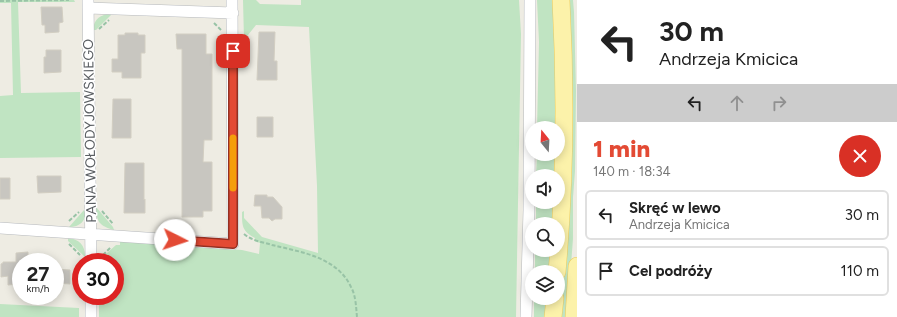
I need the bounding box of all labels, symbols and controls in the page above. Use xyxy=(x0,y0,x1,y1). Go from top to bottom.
text: 30 m xyxy=(659,14,724,48)
icon: left xyxy=(593,16,645,68)
pin xyxy=(216,34,250,68)
street label: PANA WOŁODYJOWSKIEGO xyxy=(80,39,100,223)
icon: arrive xyxy=(222,40,244,62)
text: Andrzeja Kmicica xyxy=(659,48,798,70)
icon: left xyxy=(684,92,706,114)
icon: ahead xyxy=(726,92,748,114)
icon: right xyxy=(768,92,790,114)
north arrow xyxy=(525,121,565,161)
map controls xyxy=(525,121,565,305)
text: 1 min xyxy=(593,134,650,163)
button: close xyxy=(839,135,881,177)
text: 140 m · 18:34 xyxy=(593,164,671,179)
button: sound xyxy=(525,169,565,209)
text: Skręć w lewo xyxy=(629,199,721,217)
icon: left xyxy=(595,204,617,226)
text: 30 m xyxy=(845,206,879,224)
button: search xyxy=(525,217,565,257)
text: Andrzeja Kmicica xyxy=(629,217,730,232)
position arrow xyxy=(154,219,196,261)
speed limit sign: 30 xyxy=(72,253,124,305)
icon: arrive xyxy=(595,260,617,282)
text: 27 xyxy=(27,262,49,286)
text: Cel podróży xyxy=(629,262,712,280)
text: 110 m xyxy=(841,262,879,280)
button: layers xyxy=(525,265,565,305)
text: km/h xyxy=(27,282,49,295)

